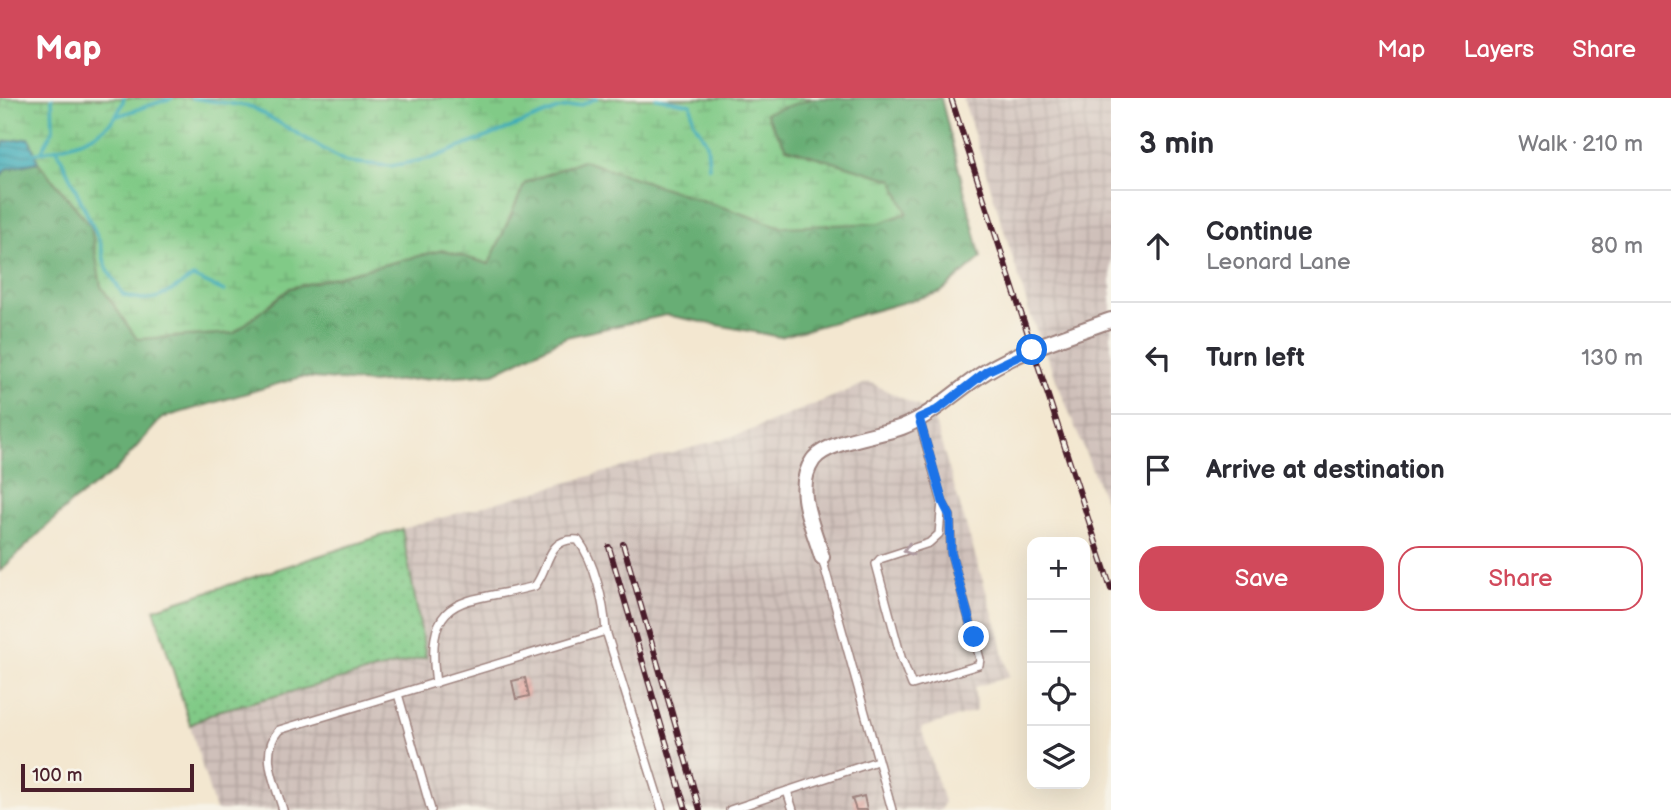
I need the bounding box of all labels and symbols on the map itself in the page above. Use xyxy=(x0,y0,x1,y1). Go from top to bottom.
route start xyxy=(1016,334,1047,365)
one-way arrow xyxy=(903,541,915,556)
route end xyxy=(958,621,989,652)
scale bar xyxy=(21,761,194,793)

